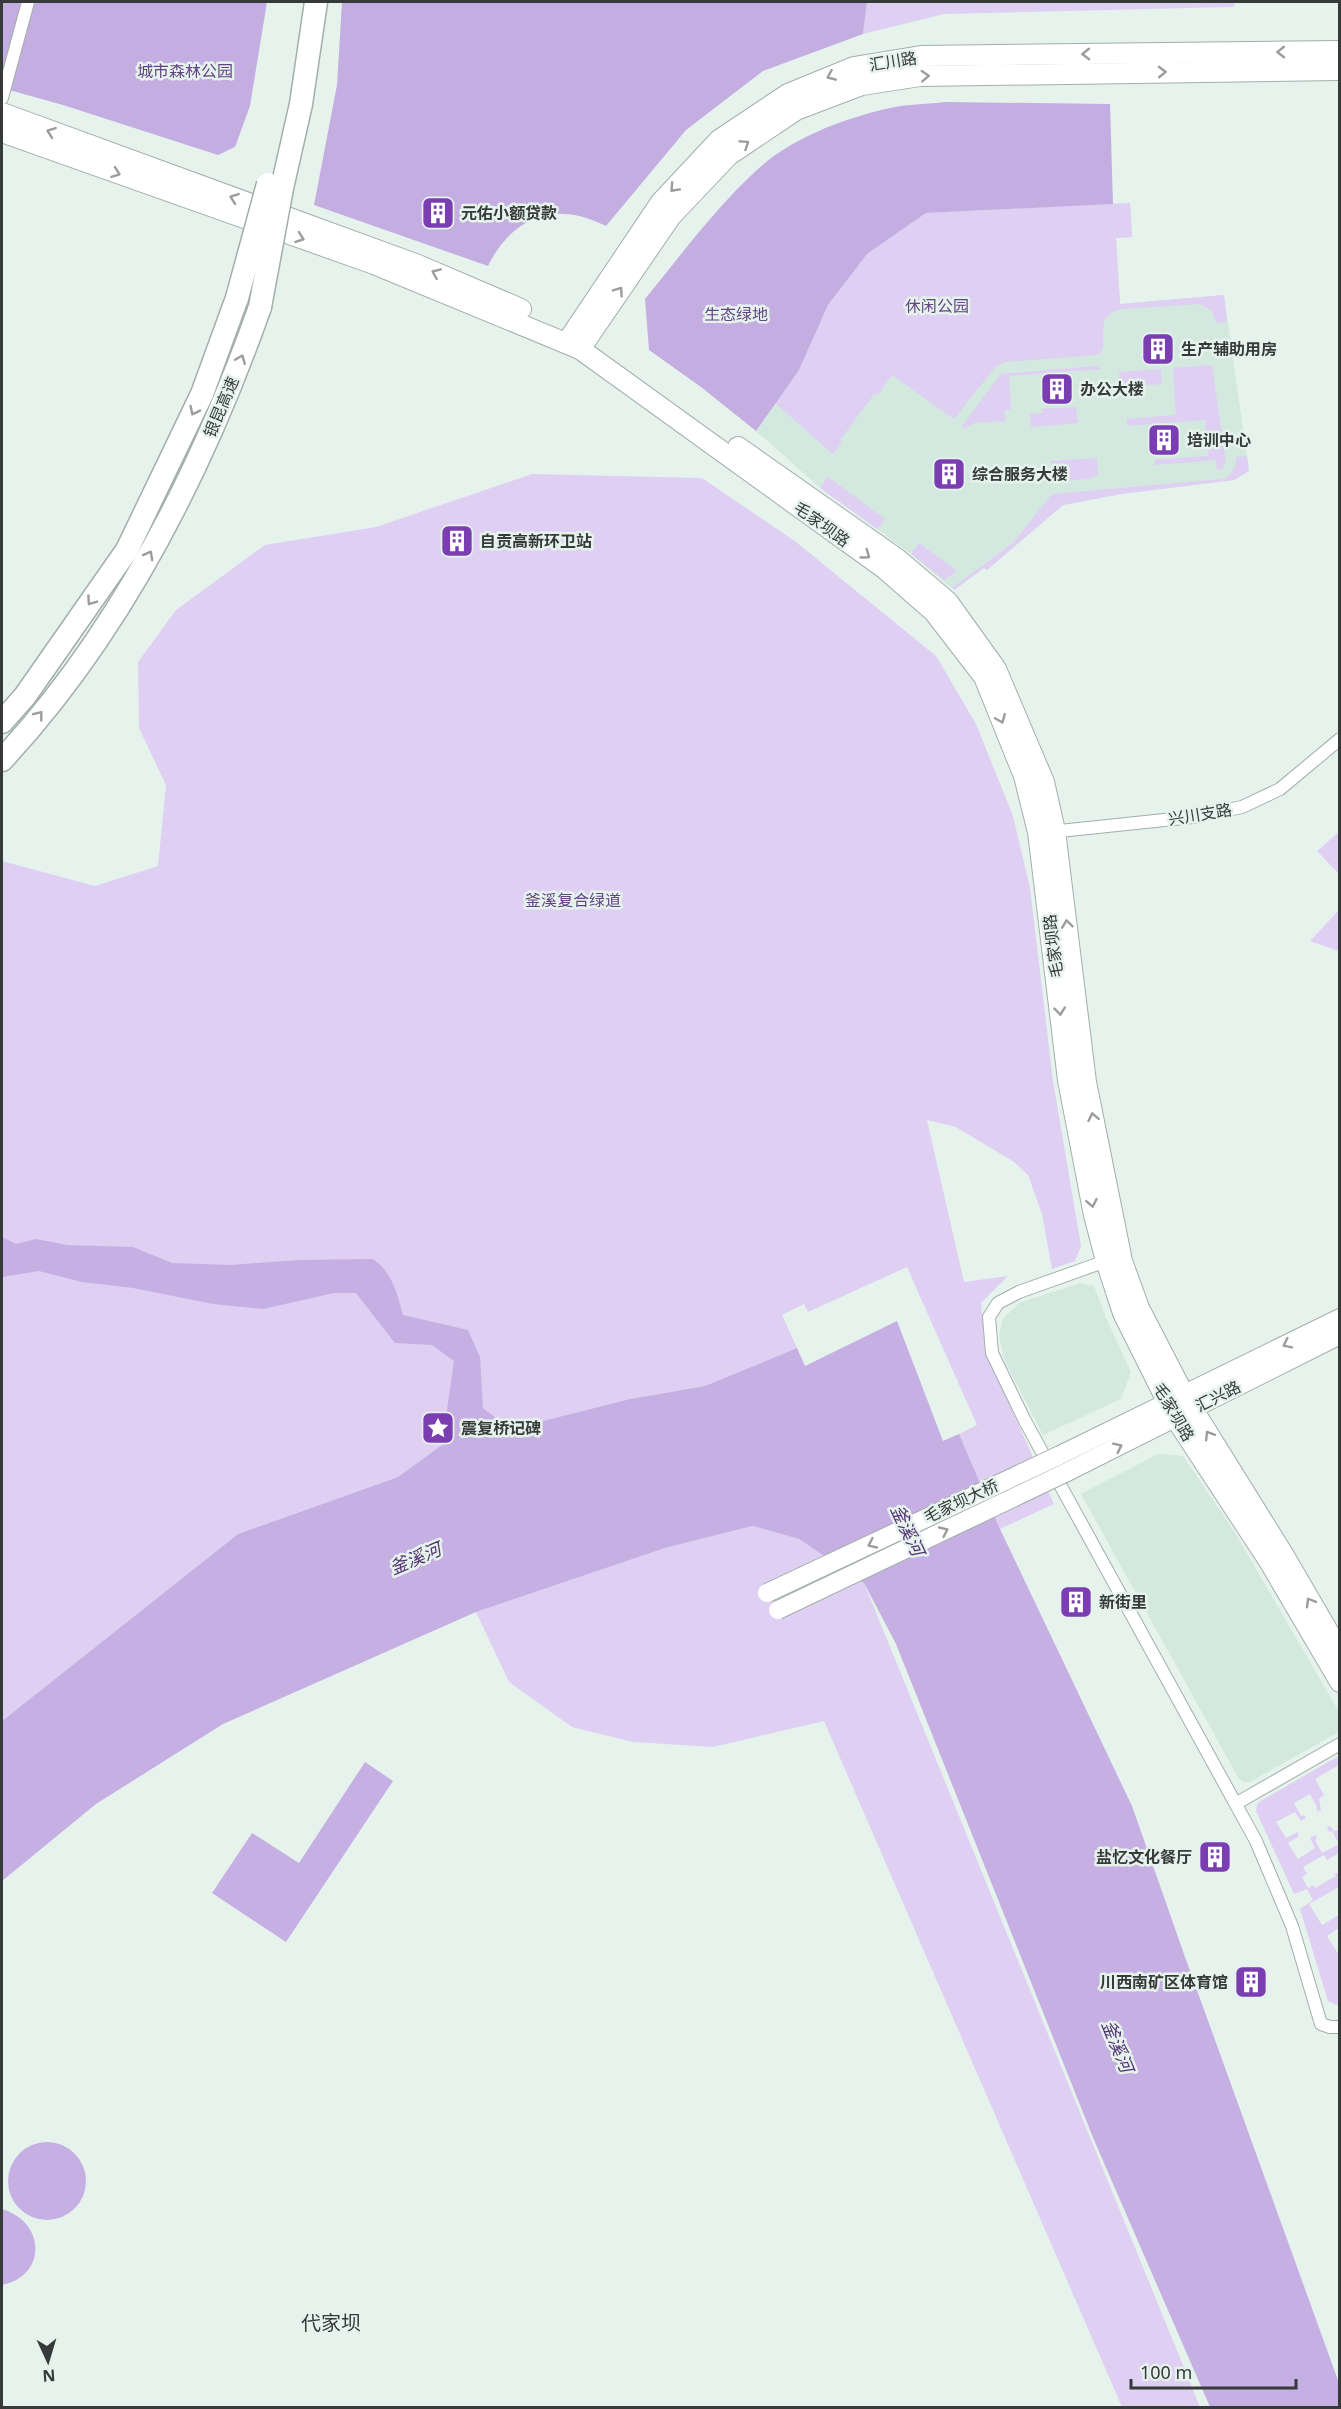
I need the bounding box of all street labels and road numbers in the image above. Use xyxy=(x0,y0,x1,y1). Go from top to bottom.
street label: 汇川路 xyxy=(868,46,918,76)
street label: 银昆高速 xyxy=(198,373,244,441)
street label: 毛家坝路 xyxy=(790,496,854,552)
street label: 兴川支路 xyxy=(1167,798,1233,830)
street label: 毛家坝路 xyxy=(1038,913,1068,979)
street label: 汇兴路 xyxy=(1192,1375,1244,1417)
street label: 毛家坝路 xyxy=(1148,1379,1200,1445)
street label: 毛家坝大桥 xyxy=(920,1474,1002,1528)

